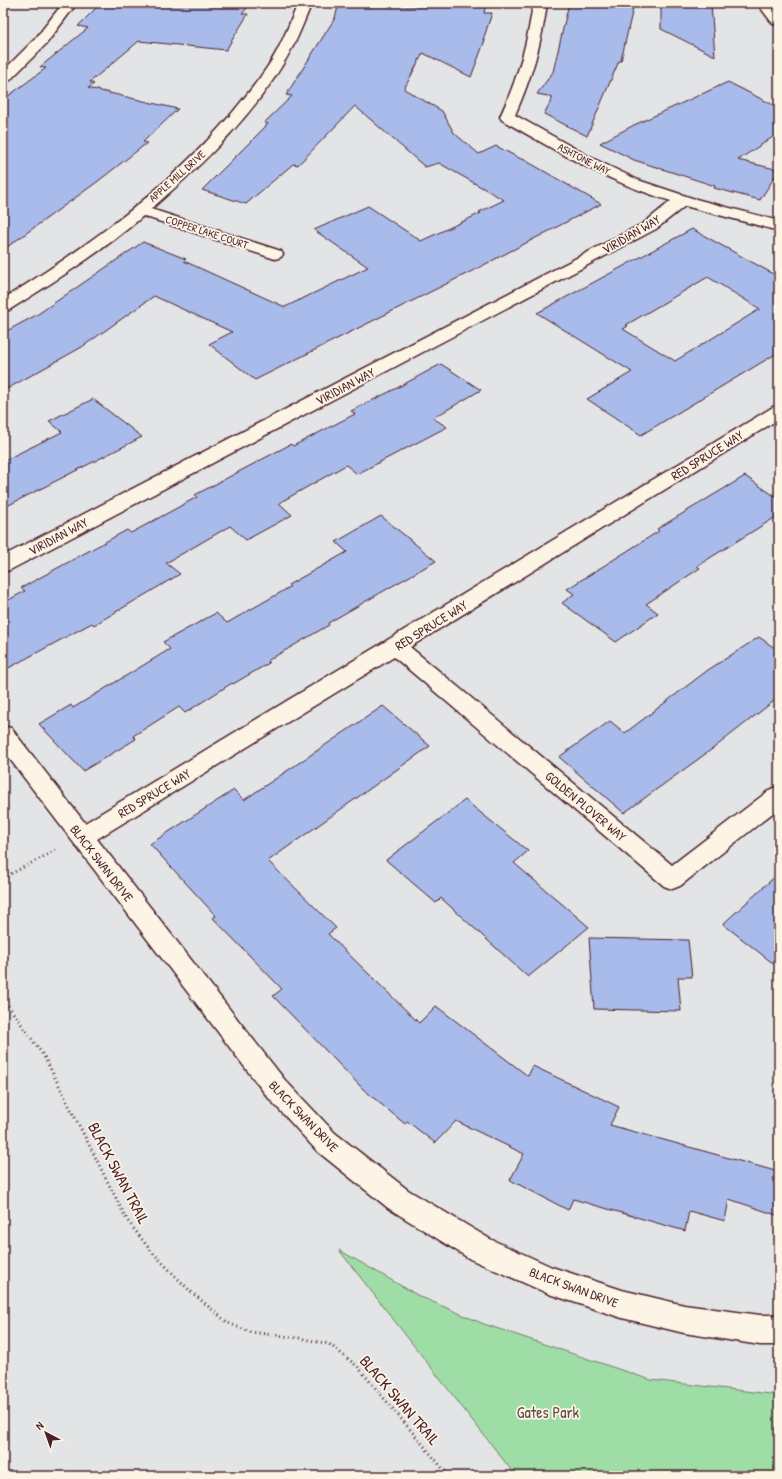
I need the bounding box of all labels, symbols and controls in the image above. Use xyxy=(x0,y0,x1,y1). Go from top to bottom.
street label: ASHTONE WAY xyxy=(555,140,613,178)
street label: APPLE MILL DRIVE xyxy=(146,147,208,205)
street label: VIRIDIAN WAY xyxy=(598,210,664,258)
street label: COPPER LAKE COURT xyxy=(164,212,251,252)
street label: VIRIDIAN WAY xyxy=(312,363,378,409)
street label: RED SPRUCE WAY xyxy=(667,425,747,484)
street label: VIRIDIAN WAY xyxy=(25,513,91,559)
street label: RED SPRUCE WAY xyxy=(391,595,471,654)
street label: RED SPRUCE WAY xyxy=(114,764,194,822)
street label: GOLDEN PLOVER WAY xyxy=(542,767,630,845)
street label: BLACK SWAN DRIVE xyxy=(66,821,138,905)
street label: BLACK SWAN DRIVE xyxy=(265,1076,343,1156)
street label: BLACK SWAN TRAIL xyxy=(83,1118,155,1228)
street label: BLACK SWAN DRIVE xyxy=(527,1263,621,1311)
street label: BLACK SWAN TRAIL xyxy=(355,1350,445,1450)
park label: Gates Park xyxy=(517,1401,580,1423)
north arrow xyxy=(26,1413,66,1453)
text: N xyxy=(33,1418,46,1433)

